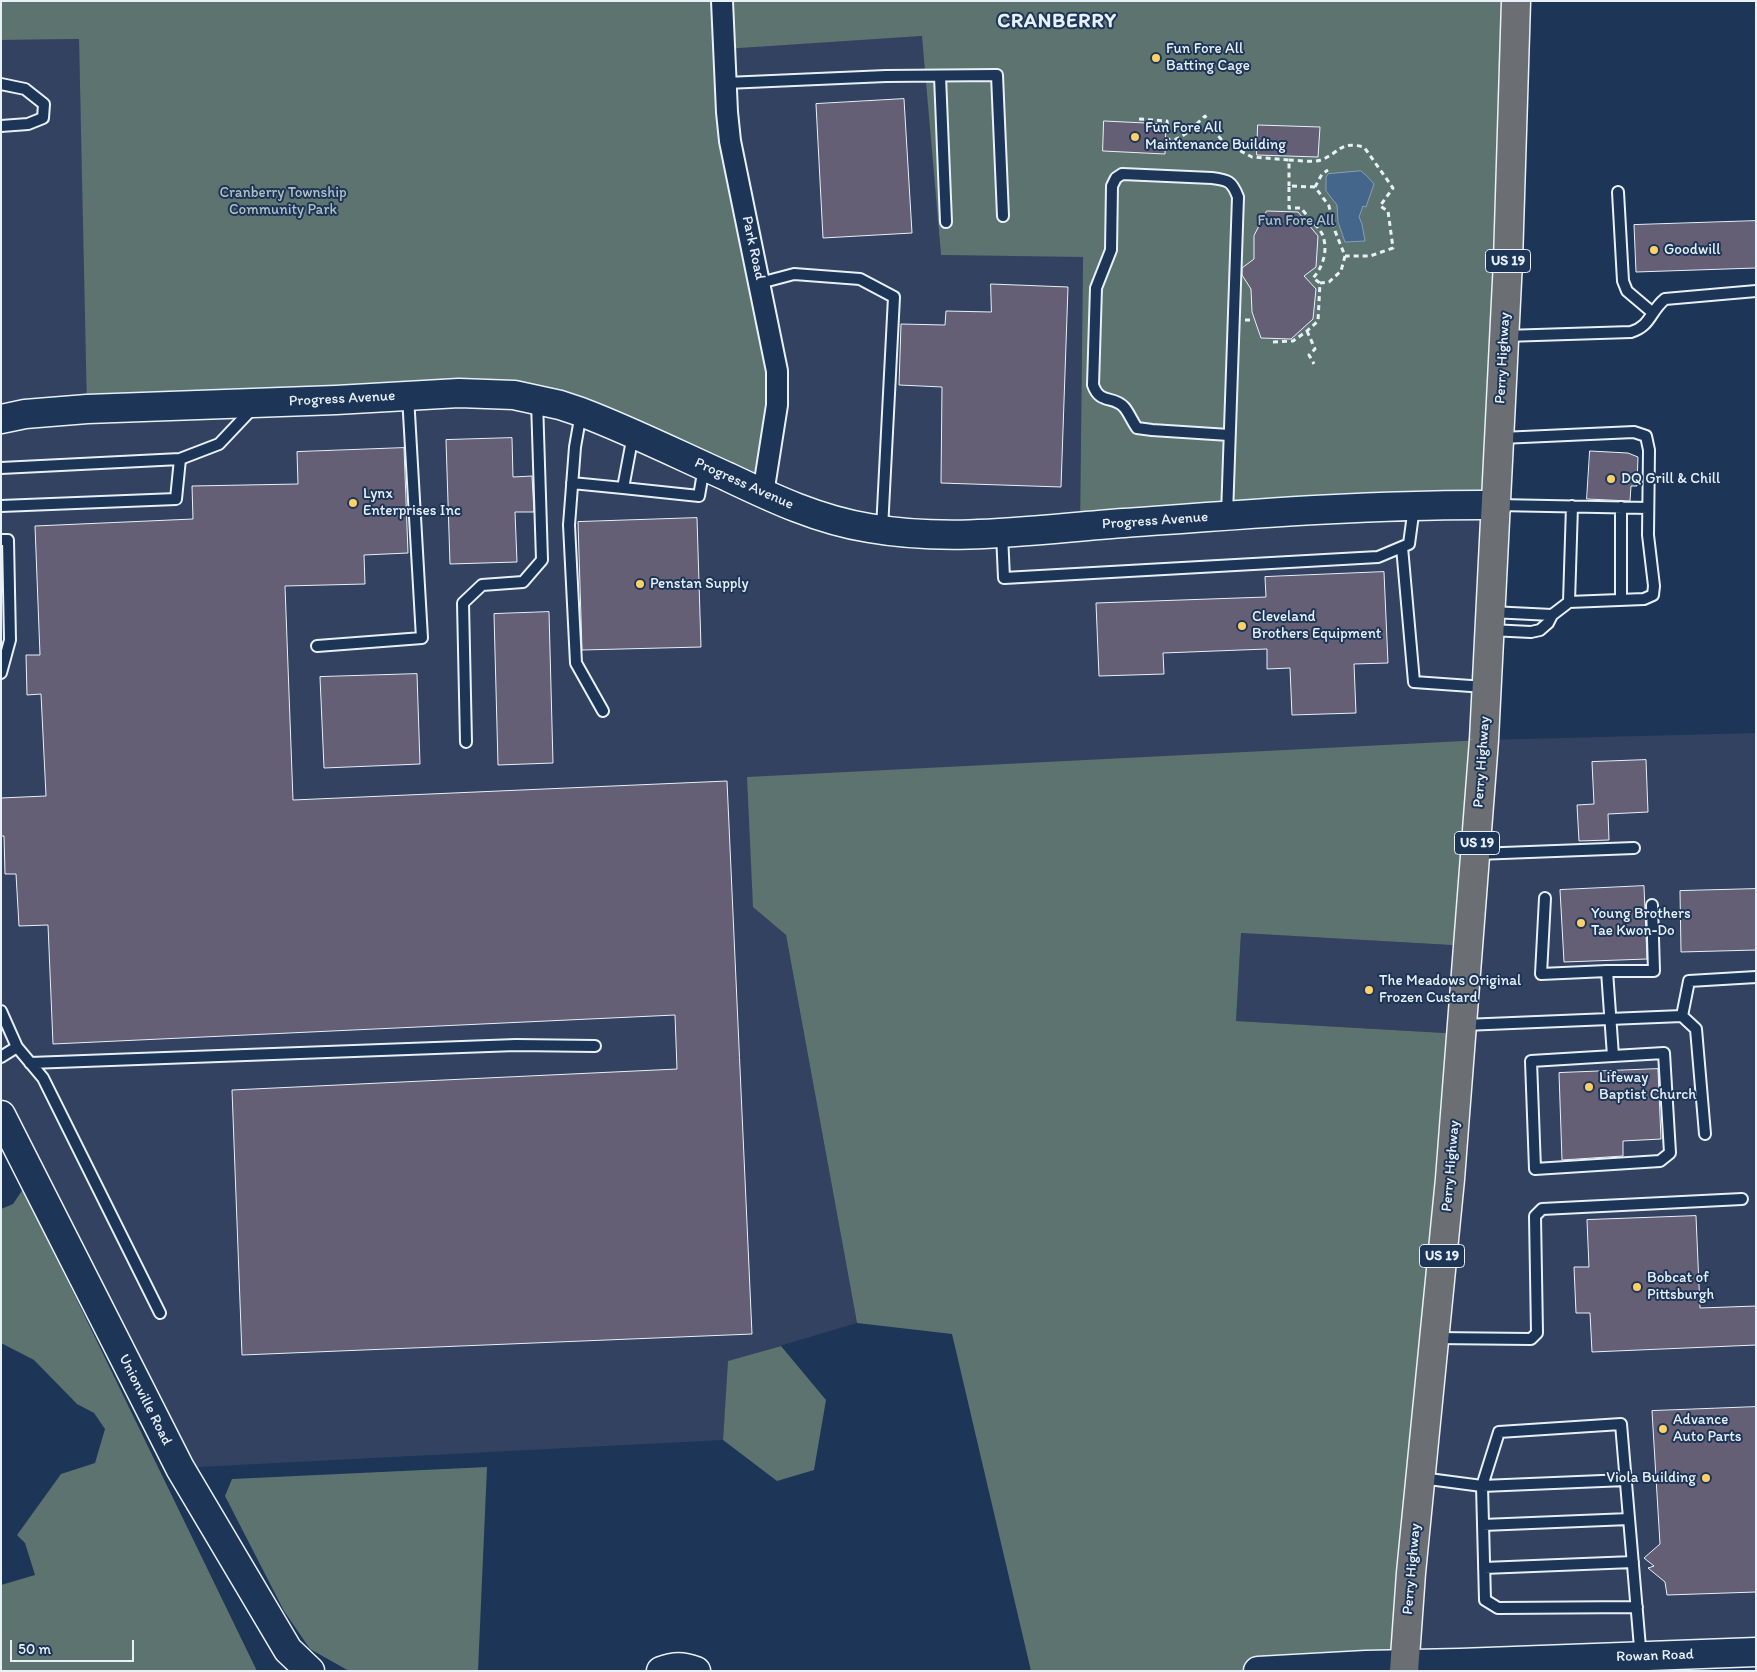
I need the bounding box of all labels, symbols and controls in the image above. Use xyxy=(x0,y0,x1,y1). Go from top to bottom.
district label: CRANBERRY xyxy=(995,10,1119,34)
place label: Fun Fore All Batting Cage xyxy=(1166,40,1250,75)
marker: Fun Fore All Batting Cage xyxy=(1150,52,1162,64)
place label: Fun Fore All Maintenance Building xyxy=(1145,119,1286,154)
marker: Fun Fore All Maintenance Building xyxy=(1129,131,1141,143)
park label: Cranberry Township Community Park xyxy=(219,184,347,219)
park label: Fun Fore All xyxy=(1257,212,1335,230)
street label: Park Road xyxy=(737,214,769,282)
place label: Goodwill xyxy=(1664,241,1720,259)
marker: Goodwill xyxy=(1648,244,1660,256)
road number: US 19 xyxy=(1486,250,1530,272)
street label: Perry Highway xyxy=(1492,312,1514,404)
street label: Progress Avenue xyxy=(288,387,396,411)
street label: Progress Avenue xyxy=(692,454,796,514)
place label: DQ Grill & Chill xyxy=(1621,470,1720,488)
marker: DQ Grill & Chill xyxy=(1605,473,1617,485)
place label: Lynx Enterprises Inc xyxy=(363,485,461,520)
marker: Lynx Enterprises Inc xyxy=(347,497,359,509)
street label: Progress Avenue xyxy=(1101,508,1209,534)
place label: Penstan Supply xyxy=(650,575,749,593)
marker: Penstan Supply xyxy=(634,578,646,590)
place label: Cleveland Brothers Equipment xyxy=(1252,608,1381,643)
marker: Cleveland Brothers Equipment xyxy=(1236,620,1248,632)
street label: Perry Highway xyxy=(1470,716,1494,808)
road number: US 19 xyxy=(1454,831,1500,854)
place label: Young Brothers Tae Kwon-Do xyxy=(1591,905,1691,940)
marker: Young Brothers Tae Kwon-Do xyxy=(1575,917,1587,929)
place label: The Meadows Original Frozen Custard xyxy=(1379,972,1521,1007)
marker: The Meadows Original Frozen Custard xyxy=(1363,984,1375,996)
place label: Lifeway Baptist Church xyxy=(1599,1069,1696,1104)
marker: Lifeway Baptist Church xyxy=(1583,1081,1595,1093)
street label: Perry Highway xyxy=(1438,1120,1464,1212)
road number: US 19 xyxy=(1420,1244,1464,1268)
place label: Bobcat of Pittsburgh xyxy=(1647,1269,1714,1304)
marker: Bobcat of Pittsburgh xyxy=(1631,1281,1643,1293)
street label: Unionville Road xyxy=(114,1351,176,1449)
place label: Advance Auto Parts xyxy=(1673,1411,1742,1446)
marker: Advance Auto Parts xyxy=(1657,1423,1669,1435)
place label: Viola Building xyxy=(1606,1469,1696,1487)
marker: Viola Building xyxy=(1700,1472,1712,1484)
street label: Perry Highway xyxy=(1399,1523,1425,1615)
scale bar xyxy=(12,1630,136,1662)
text: 50 m xyxy=(18,1640,51,1658)
street label: Rowan Road xyxy=(1616,1646,1694,1666)

